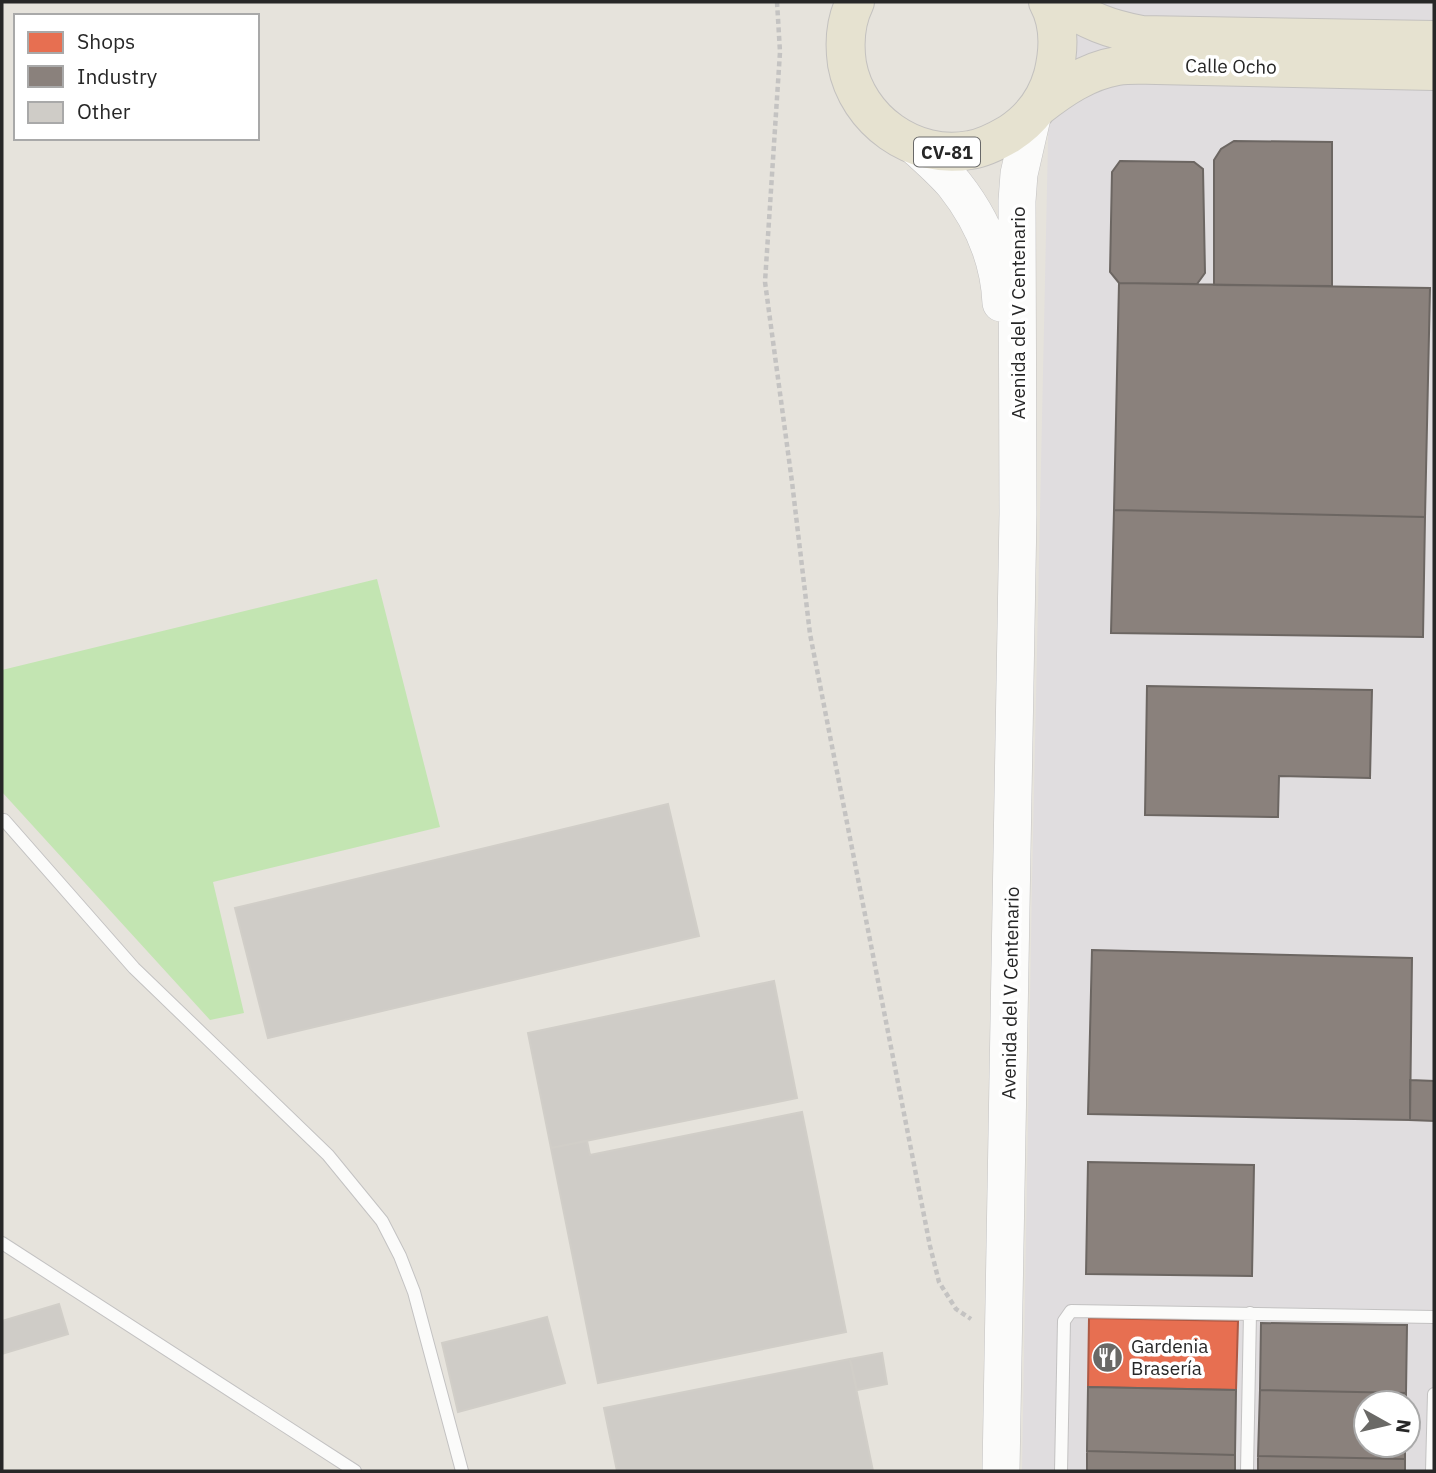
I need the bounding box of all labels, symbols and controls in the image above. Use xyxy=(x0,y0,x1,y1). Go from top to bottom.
legend xyxy=(14,14,259,140)
text: Shops xyxy=(77,27,135,55)
street label: Calle Ocho xyxy=(1185,53,1277,79)
text: Industry xyxy=(77,62,158,90)
text: Other xyxy=(77,97,131,125)
road number: CV-81 xyxy=(914,138,980,167)
street label: Avenida del V Centenario xyxy=(1006,206,1030,420)
street label: Avenida del V Centenario xyxy=(996,886,1024,1100)
place label: Gardenia Brasería xyxy=(1131,1334,1208,1380)
restaurant icon: Gardenia Brasería xyxy=(1091,1340,1125,1374)
north arrow xyxy=(1352,1389,1422,1459)
text: N xyxy=(1391,1418,1417,1435)

